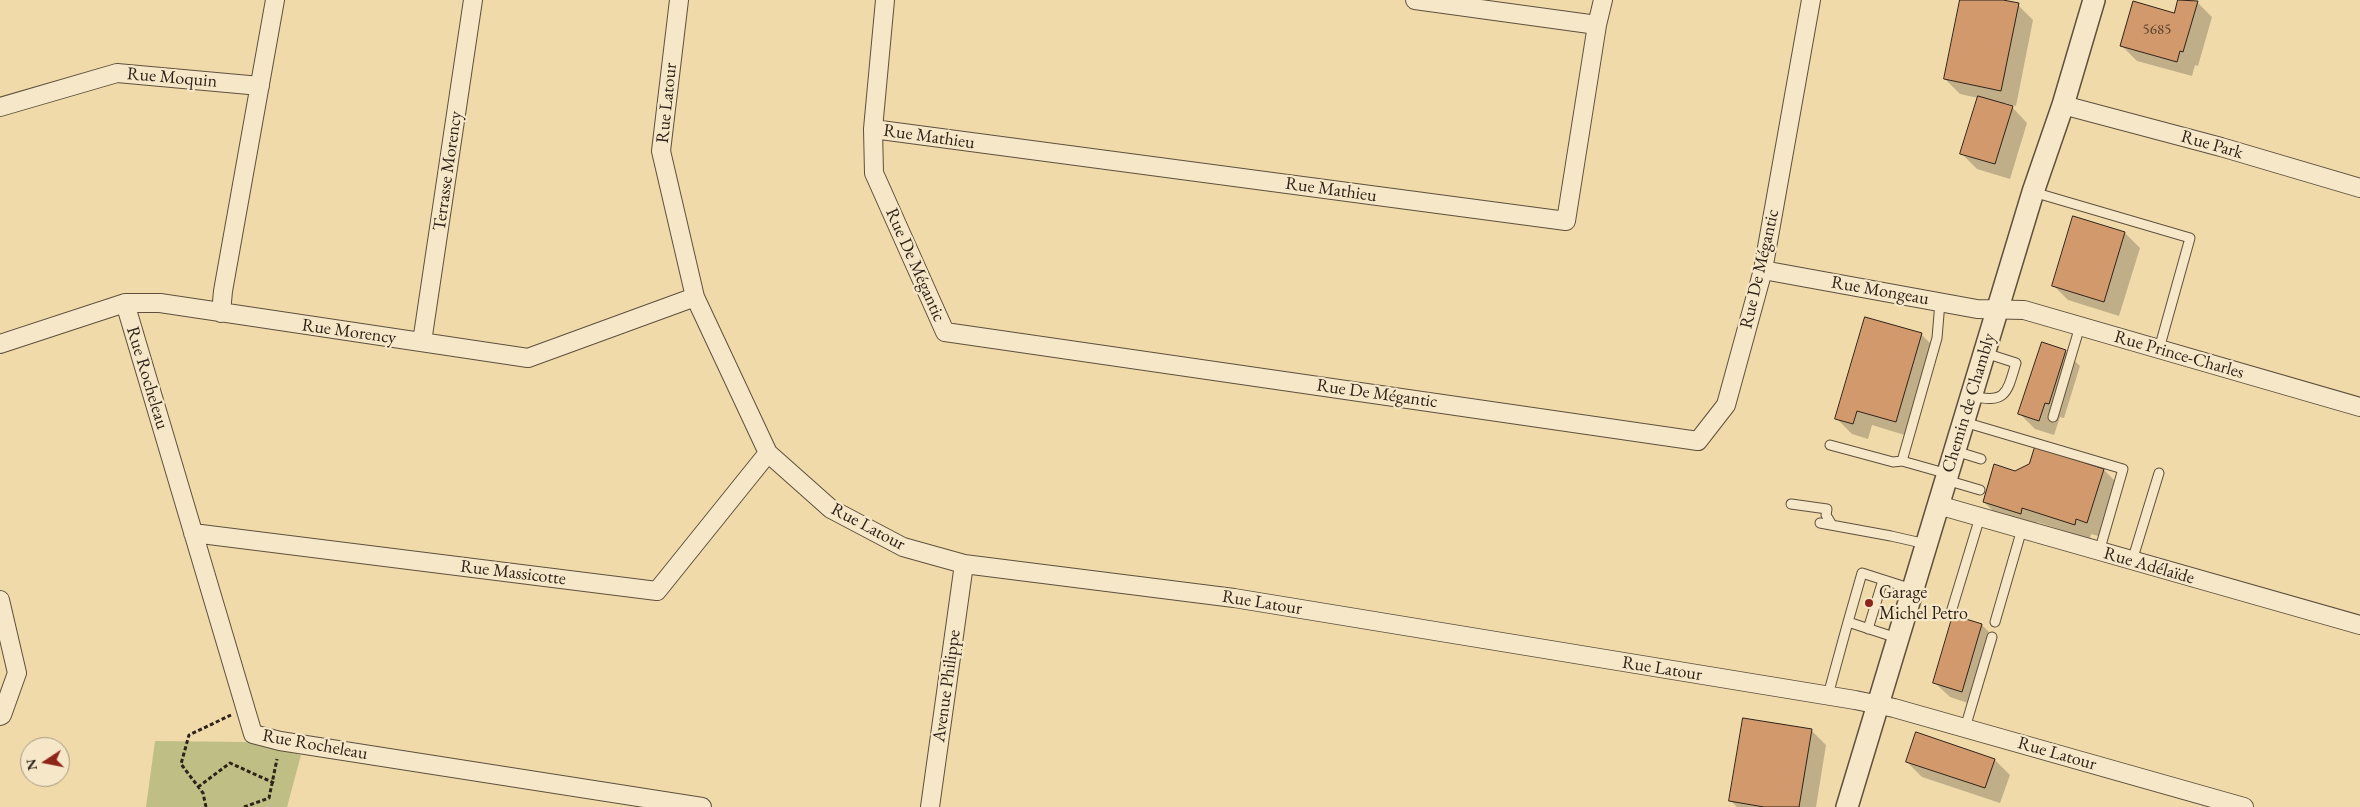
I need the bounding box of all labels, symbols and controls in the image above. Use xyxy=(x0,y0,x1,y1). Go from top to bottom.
house number: 5685 xyxy=(2143,21,2171,39)
street label: Rue Latour xyxy=(652,62,682,144)
street label: Rue Moquin xyxy=(126,63,218,93)
street label: Terrasse Morency xyxy=(429,110,467,232)
street label: Rue Mathieu xyxy=(882,120,976,154)
street label: Rue Park xyxy=(2178,126,2246,164)
street label: Rue Mathieu xyxy=(1284,173,1378,207)
street label: Rue De Mégantic xyxy=(880,205,950,325)
street label: Rue De Mégantic xyxy=(1736,207,1784,331)
street label: Rue Mongeau xyxy=(1830,272,1930,310)
street label: Rue Morency xyxy=(300,315,398,349)
street label: Rue Rocheleau xyxy=(121,324,173,432)
street label: Rue Prince-Charles xyxy=(2112,326,2246,384)
street label: Chemin de Chambly xyxy=(1938,331,2000,475)
street label: Rue De Mégantic xyxy=(1315,375,1439,413)
street label: Rue Latour xyxy=(827,499,909,555)
street label: Rue Adélaïde xyxy=(2101,543,2197,589)
street label: Rue Massicotte xyxy=(459,556,567,590)
place label: Garage Michel Petro xyxy=(1879,582,1968,624)
street label: Rue Latour xyxy=(1220,586,1304,620)
marker: Garage Michel Petro xyxy=(1863,597,1875,609)
street label: Avenue Philippe xyxy=(928,628,966,744)
street label: Rue Latour xyxy=(1620,652,1704,686)
street label: Rue Rocheleau xyxy=(261,725,369,765)
street label: Rue Latour xyxy=(2015,732,2099,776)
north arrow xyxy=(20,737,70,787)
text: N xyxy=(21,757,41,772)

